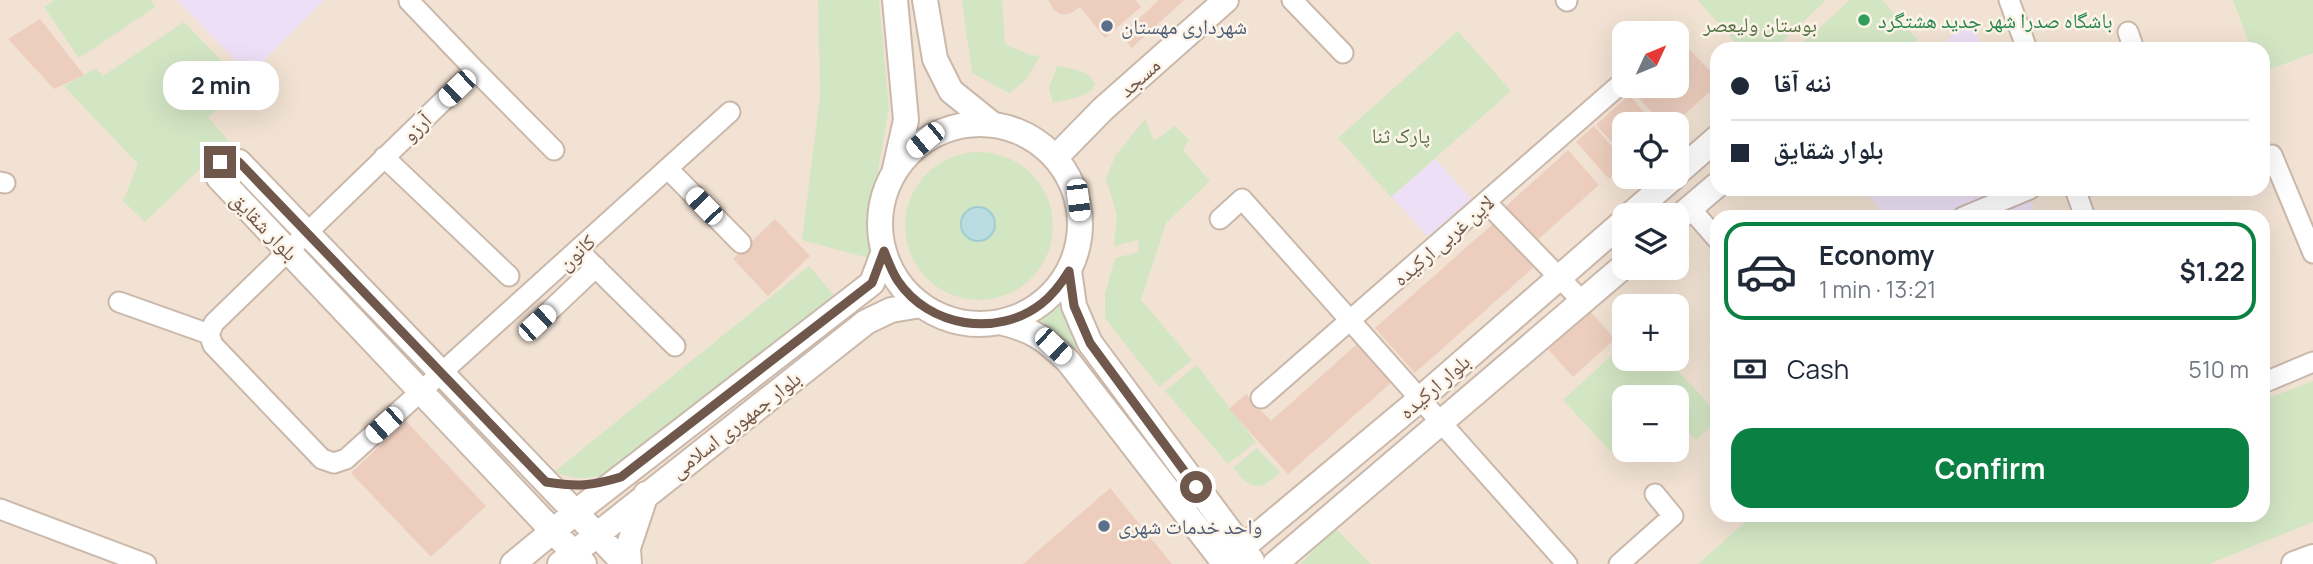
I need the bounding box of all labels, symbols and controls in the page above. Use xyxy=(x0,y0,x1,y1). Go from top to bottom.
place label: باشگاه صدرا شهر جدید هشتگرد xyxy=(1878,6,2113,34)
park label: بوستان ولیعصر xyxy=(1702,10,1817,38)
place label: شهرداری مهستان xyxy=(1121,12,1247,40)
marker: باشگاه صدرا شهر جدید هشتگرد xyxy=(1856,12,1872,28)
marker: شهرداری مهستان xyxy=(1099,18,1115,34)
north arrow xyxy=(1612,21,1689,98)
map controls xyxy=(1612,21,1689,462)
street label: مسجد xyxy=(1112,51,1166,103)
callout: 2 min xyxy=(162,60,278,110)
text: ننه آقا xyxy=(1773,64,1831,100)
car xyxy=(435,66,480,110)
text: 2 min xyxy=(191,69,251,101)
street label: آرزو xyxy=(395,106,437,148)
button: locate xyxy=(1612,112,1689,189)
car xyxy=(903,118,948,162)
park label: پارک ثنا xyxy=(1372,121,1430,149)
text: بلوار شقایق xyxy=(1773,131,1883,167)
route end xyxy=(204,146,236,178)
car xyxy=(1066,178,1091,222)
car xyxy=(682,184,727,228)
street label: بلوار شقایق xyxy=(225,185,305,267)
street label: لاین غربی ارکیده xyxy=(1386,188,1500,292)
button: layers xyxy=(1612,203,1689,280)
street label: کانون xyxy=(551,227,601,276)
text: Economy xyxy=(1819,237,1934,273)
icon: car xyxy=(1735,240,1798,303)
text: $1.22 xyxy=(2179,253,2245,289)
text: 1 min · 13:21 xyxy=(1819,273,1936,305)
button: + xyxy=(1612,294,1689,371)
car xyxy=(515,301,560,345)
car xyxy=(1031,324,1076,368)
street label: بلوار ارکیده xyxy=(1392,347,1476,425)
icon: cash xyxy=(1731,350,1769,388)
text: Cash xyxy=(1787,351,1849,387)
text: 510 m xyxy=(2189,353,2249,385)
street label: بلوار جمهوری اسلامی xyxy=(664,364,806,484)
button: − xyxy=(1612,385,1689,462)
car xyxy=(362,403,407,447)
button: Confirm xyxy=(1731,428,2249,508)
route start xyxy=(1180,471,1212,503)
place label: واحد خدمات شهری xyxy=(1118,512,1262,540)
marker: واحد خدمات شهری xyxy=(1096,518,1112,534)

